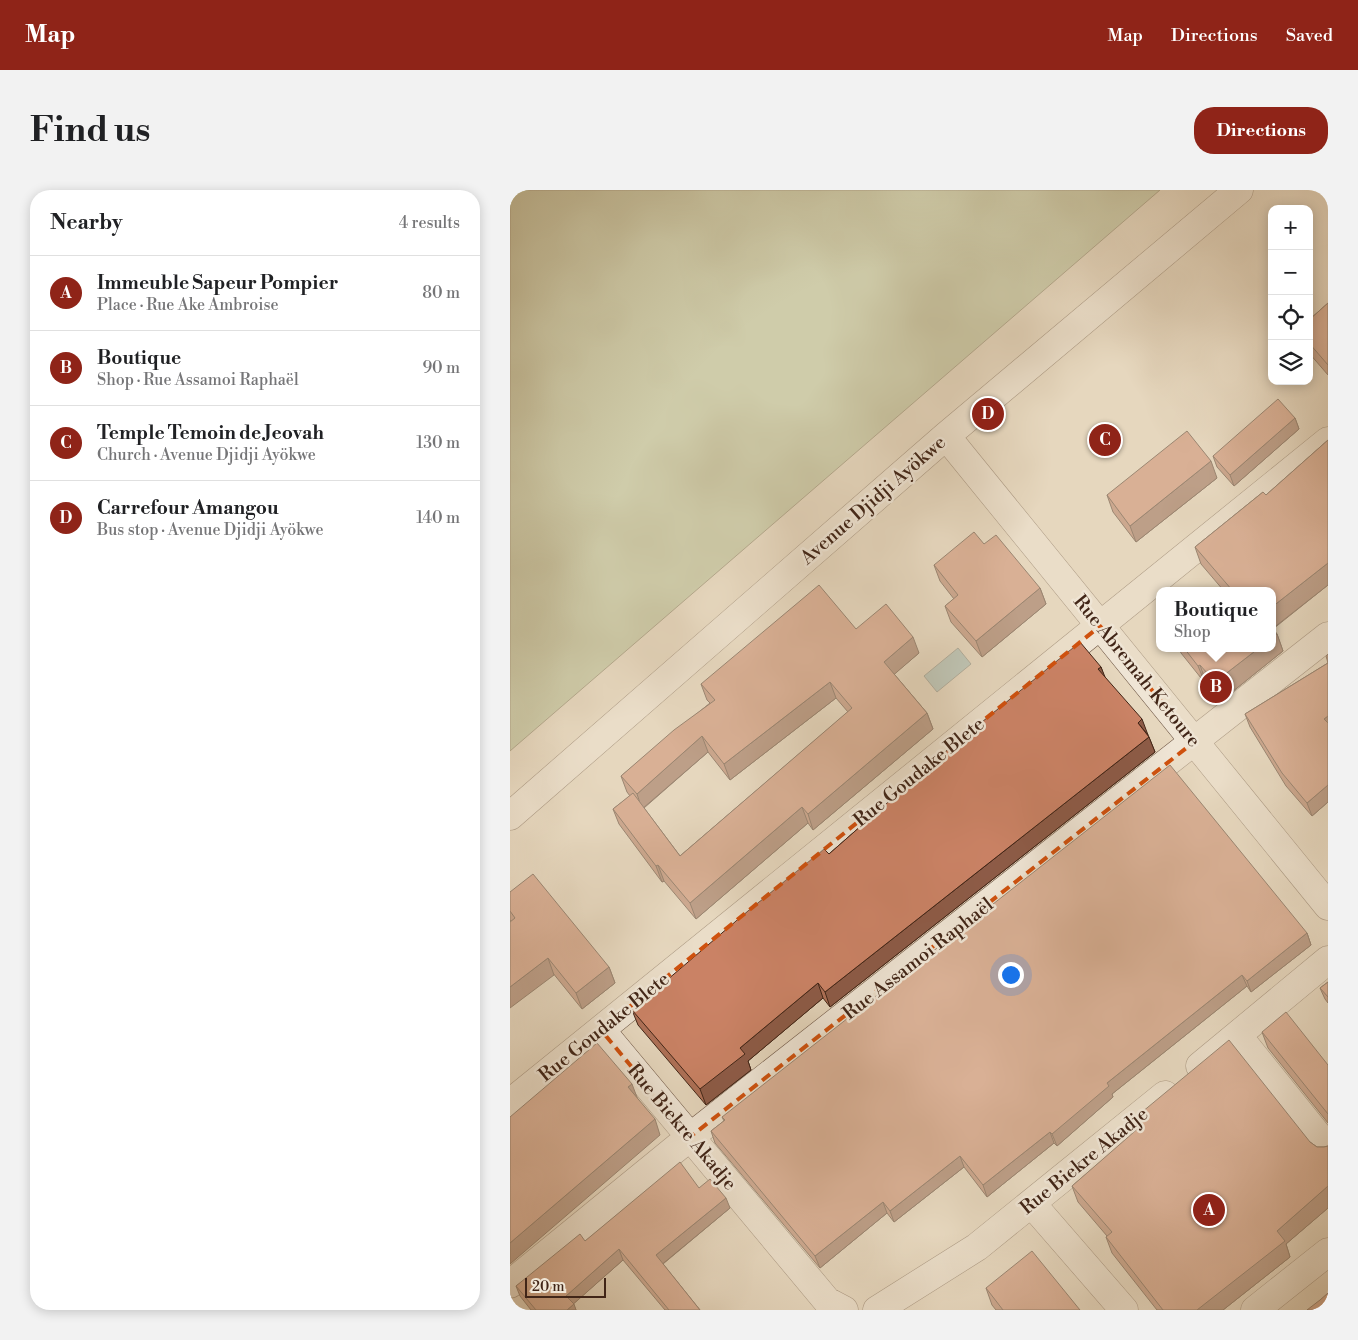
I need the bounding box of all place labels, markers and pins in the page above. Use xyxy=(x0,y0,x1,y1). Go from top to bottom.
pin: D xyxy=(972,395,1004,433)
pin: C xyxy=(1089,421,1121,459)
pin: B xyxy=(1200,668,1232,706)
pin: A xyxy=(1193,1191,1225,1229)

